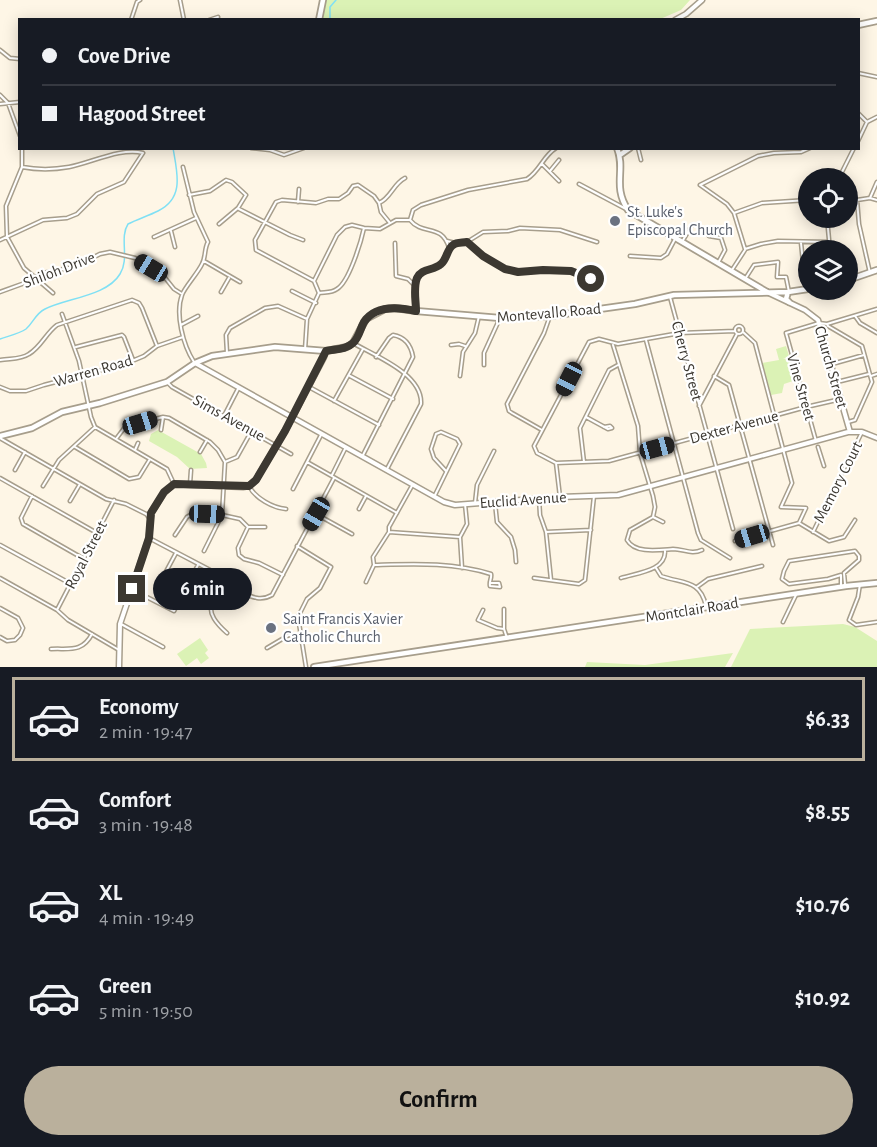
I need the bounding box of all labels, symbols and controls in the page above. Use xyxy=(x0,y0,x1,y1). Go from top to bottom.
text: Cove Drive xyxy=(78,45,171,67)
text: Hagood Street xyxy=(78,103,205,125)
map controls xyxy=(798,168,858,300)
button: locate xyxy=(798,168,858,228)
place label: St. Luke's Episcopal Church xyxy=(627,204,733,238)
marker: St. Luke's Episcopal Church xyxy=(608,214,622,228)
button: layers xyxy=(798,240,858,300)
street label: Shiloh Drive xyxy=(21,249,97,291)
car xyxy=(131,251,171,285)
route start xyxy=(577,265,604,292)
street label: Montevallo Road xyxy=(496,300,602,326)
street label: Cherry Street xyxy=(668,319,705,403)
street label: Church Street xyxy=(812,324,850,410)
street label: Warren Road xyxy=(52,352,134,390)
street label: Vine Street xyxy=(784,352,818,422)
car xyxy=(553,359,585,399)
street label: Sims Avenue xyxy=(190,392,268,444)
street label: Dexter Avenue xyxy=(688,407,780,447)
car xyxy=(120,409,160,437)
car xyxy=(637,435,677,461)
street label: Memory Court xyxy=(811,439,866,526)
street label: Euclid Avenue xyxy=(479,489,567,511)
car xyxy=(299,494,333,534)
car xyxy=(189,504,225,524)
street label: Royal Street xyxy=(62,518,111,592)
car xyxy=(732,522,772,550)
callout: 6 min xyxy=(153,568,252,610)
route end xyxy=(118,575,145,602)
text: 6 min xyxy=(180,579,225,599)
street label: Montclair Road xyxy=(644,595,740,625)
place label: Saint Francis Xavier Catholic Church xyxy=(283,611,403,645)
marker: Saint Francis Xavier Catholic Church xyxy=(264,621,278,635)
icon: car xyxy=(27,692,81,746)
text: Economy xyxy=(99,696,179,718)
text: $6.33 xyxy=(805,708,850,730)
text: 2 min · 19:47 xyxy=(99,722,193,742)
icon: car xyxy=(27,785,81,839)
text: Comfort xyxy=(99,789,171,811)
text: $8.55 xyxy=(805,801,850,823)
text: 3 min · 19:48 xyxy=(99,815,193,835)
icon: car xyxy=(27,878,81,932)
text: XL xyxy=(99,882,122,904)
text: $10.76 xyxy=(796,894,850,916)
text: 4 min · 19:49 xyxy=(99,908,194,928)
icon: car xyxy=(27,971,81,1025)
text: Green xyxy=(99,975,152,997)
text: $10.92 xyxy=(795,987,850,1009)
text: 5 min · 19:50 xyxy=(99,1001,193,1021)
button: Confirm xyxy=(24,1066,853,1135)

